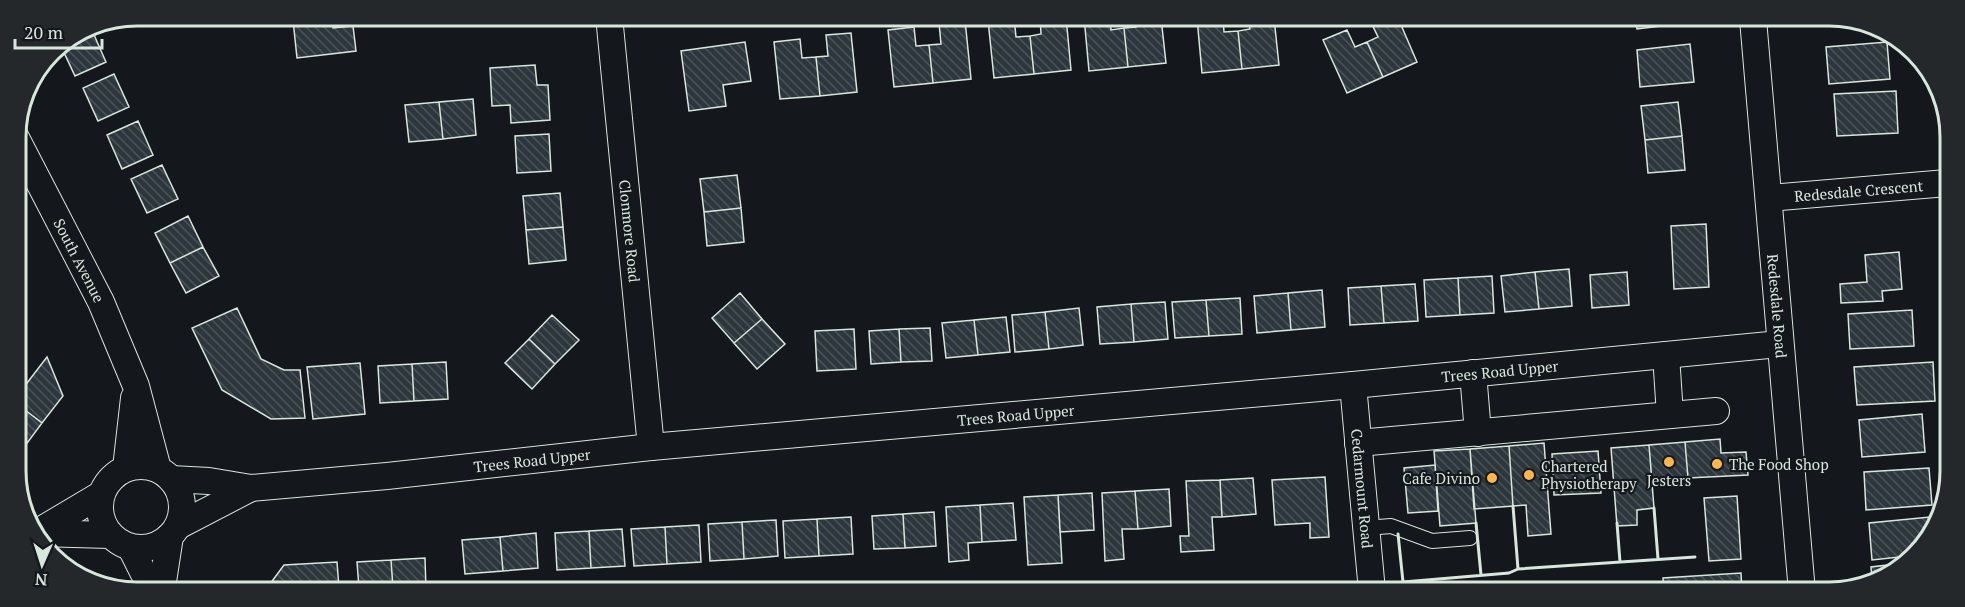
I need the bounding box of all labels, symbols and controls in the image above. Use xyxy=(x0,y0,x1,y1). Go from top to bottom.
scale bar xyxy=(15,12,102,50)
text: 20 m xyxy=(24,20,64,44)
street label: Redesdale Crescent xyxy=(1794,175,1924,206)
street label: Clonmore Road xyxy=(615,179,645,283)
street label: South Avenue xyxy=(49,215,109,306)
street label: Redesdale Road xyxy=(1763,253,1792,359)
street label: Trees Road Upper xyxy=(1440,355,1559,386)
street label: Trees Road Upper xyxy=(956,400,1075,430)
street label: Cedarmount Road xyxy=(1347,428,1378,549)
street label: Trees Road Upper xyxy=(473,444,592,476)
place label: The Food Shop xyxy=(1729,454,1829,474)
marker: Jesters xyxy=(1662,455,1676,469)
place label: Chartered Physiotherapy xyxy=(1541,456,1637,493)
marker: The Food Shop xyxy=(1710,457,1724,471)
place label: Cafe Divino xyxy=(1402,468,1480,488)
marker: Chartered Physiotherapy xyxy=(1522,468,1536,482)
place label: Jesters xyxy=(1647,470,1691,490)
marker: Cafe Divino xyxy=(1485,471,1499,485)
north arrow xyxy=(12,535,72,595)
text: N xyxy=(35,569,48,591)

